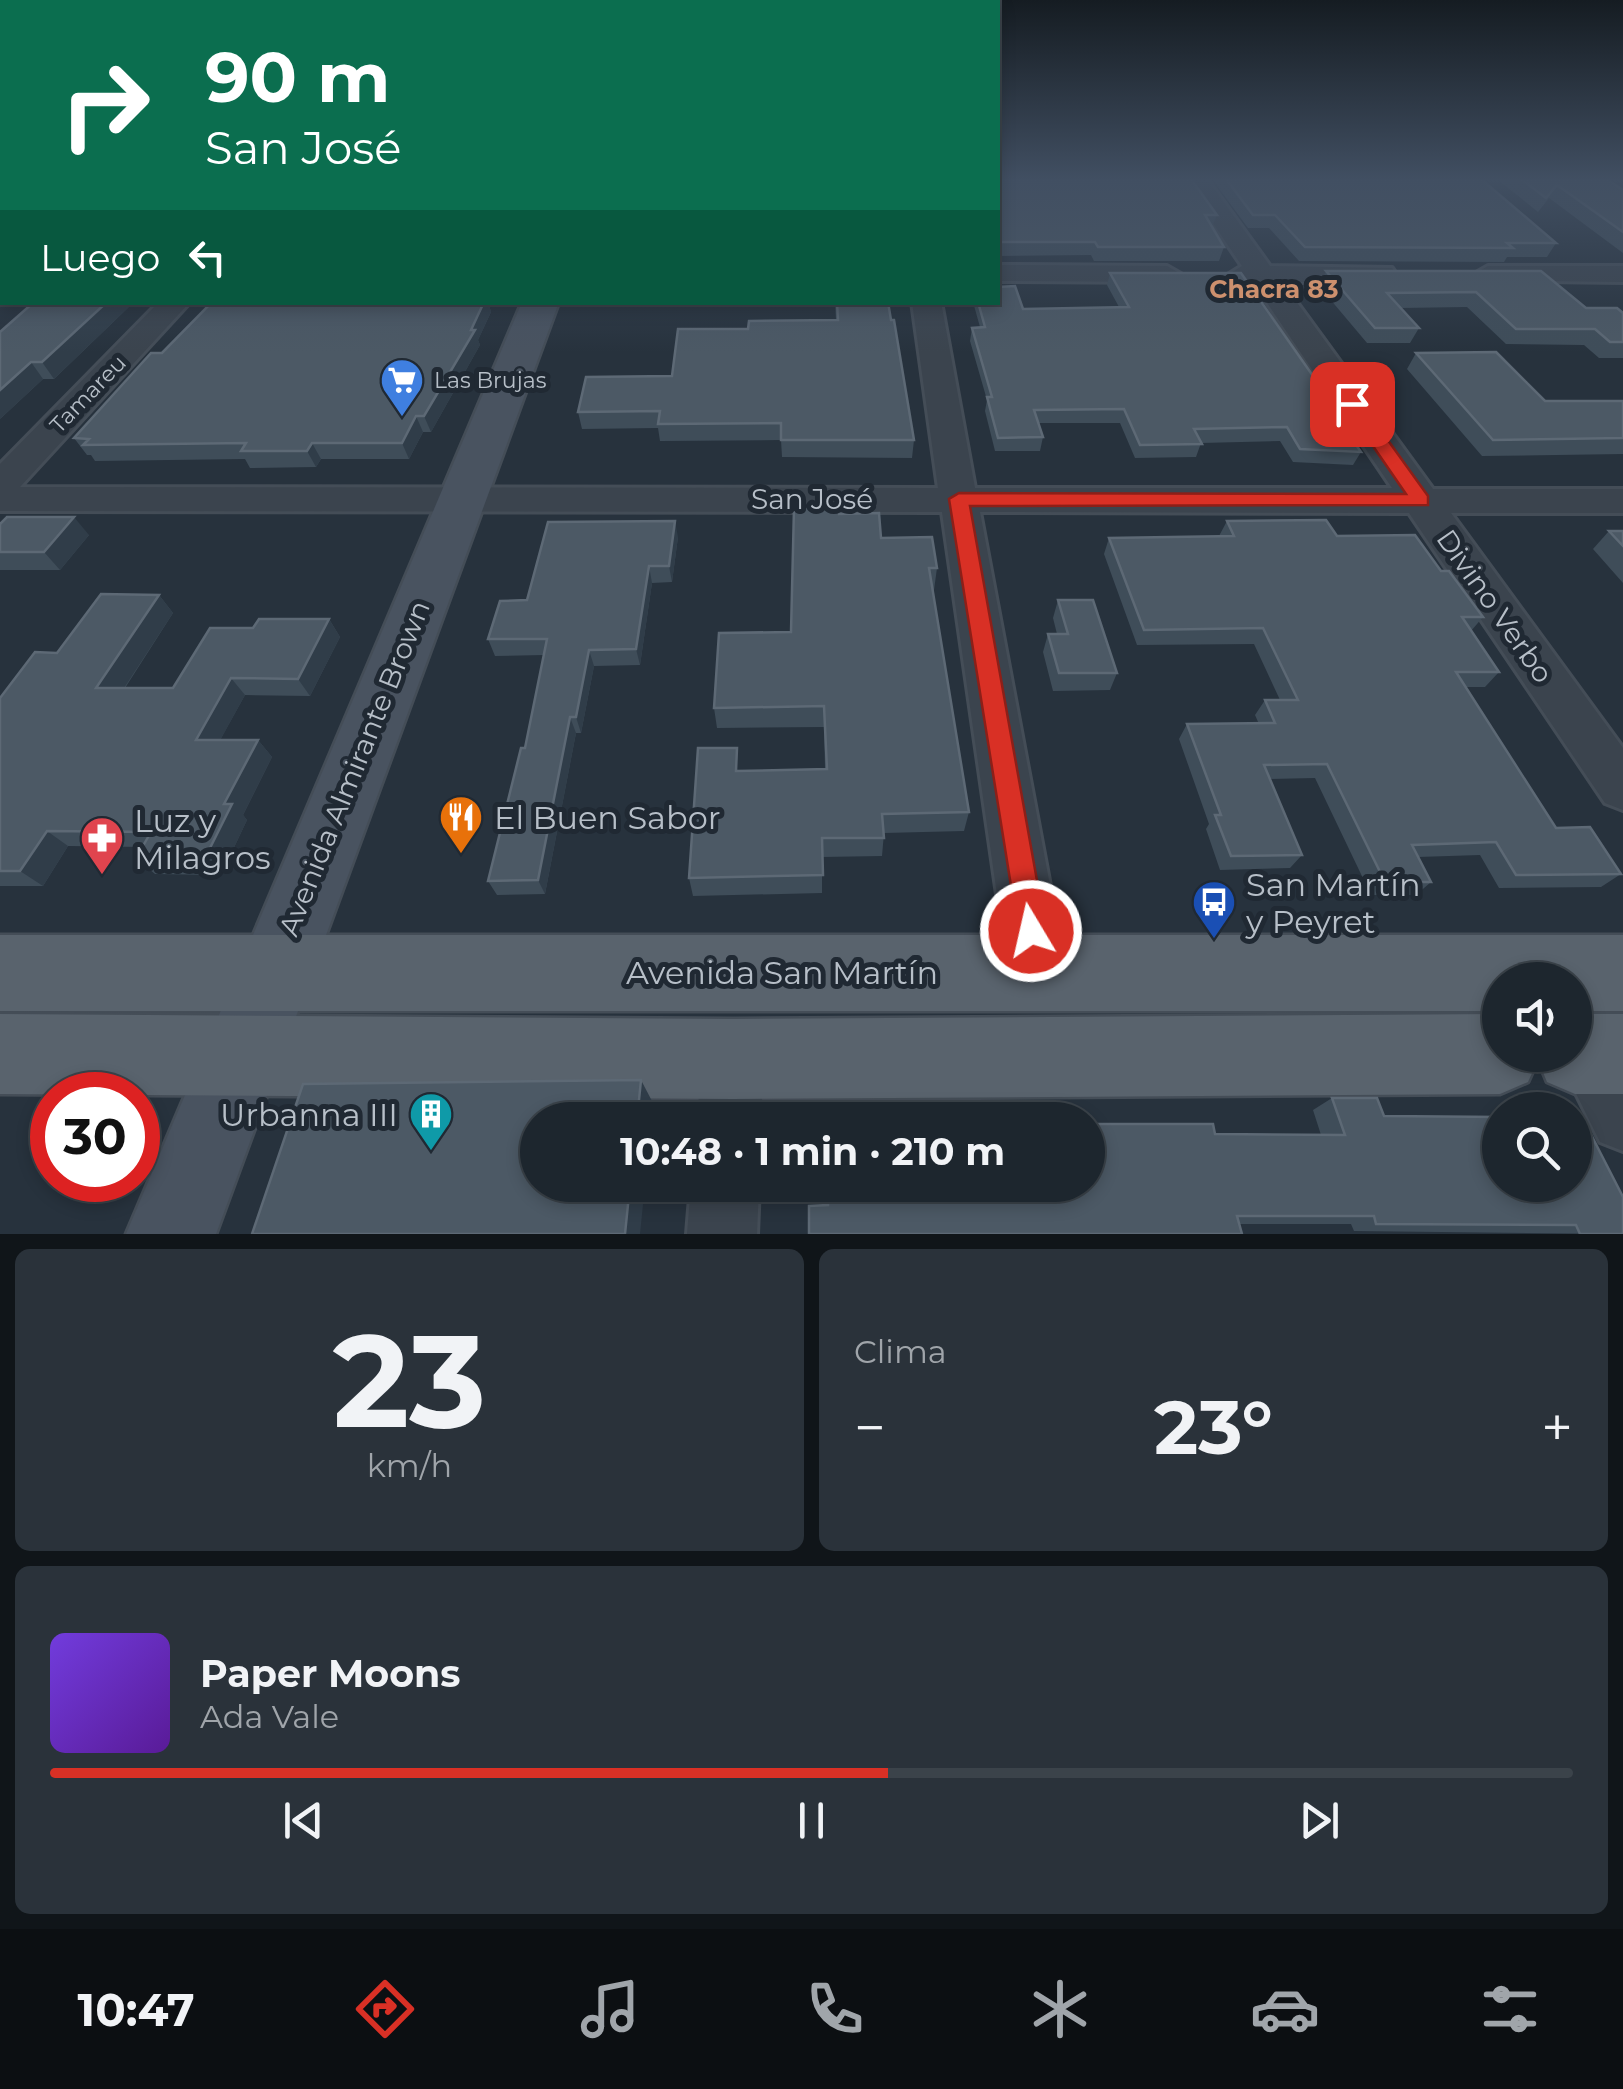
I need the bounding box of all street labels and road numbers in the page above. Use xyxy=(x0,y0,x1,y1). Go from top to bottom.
street label: Tamareu xyxy=(44,349,132,439)
street label: San José xyxy=(751,482,873,516)
street label: Divino Verbo xyxy=(1430,523,1560,689)
street label: Avenida Almirante Brown xyxy=(271,595,437,941)
street label: Avenida San Martín xyxy=(626,953,938,992)

